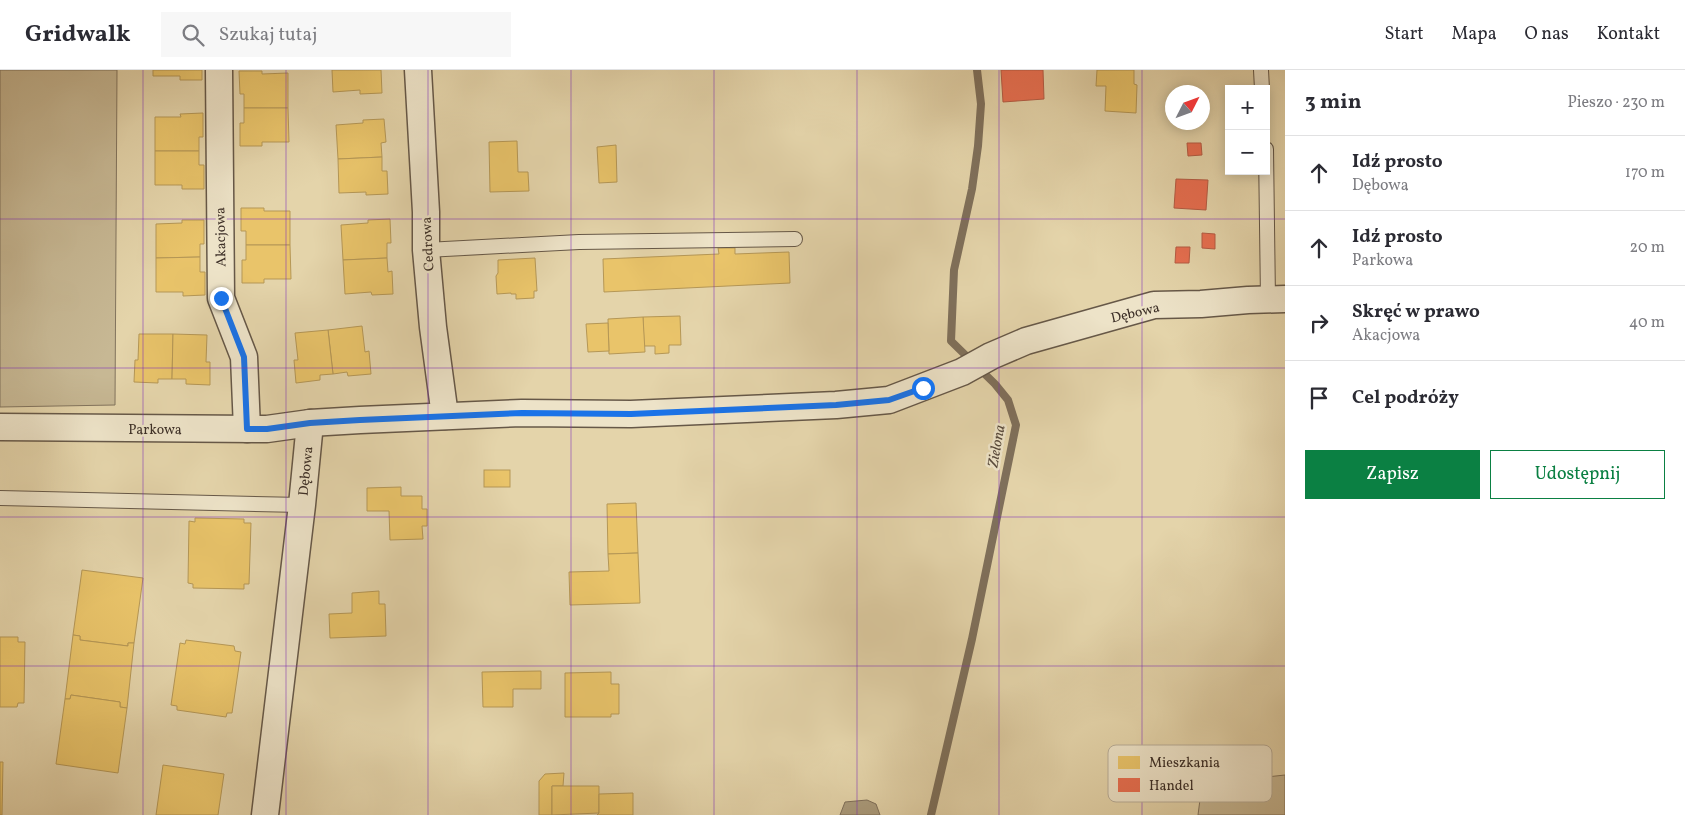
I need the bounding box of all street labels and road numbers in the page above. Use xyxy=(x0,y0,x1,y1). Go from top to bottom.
street label: Akacjowa xyxy=(211,207,232,267)
street label: Cedrowa xyxy=(418,216,439,272)
street label: Dębowa xyxy=(1109,299,1162,328)
street label: Parkowa xyxy=(128,421,182,440)
street label: Dębowa xyxy=(294,445,319,497)

